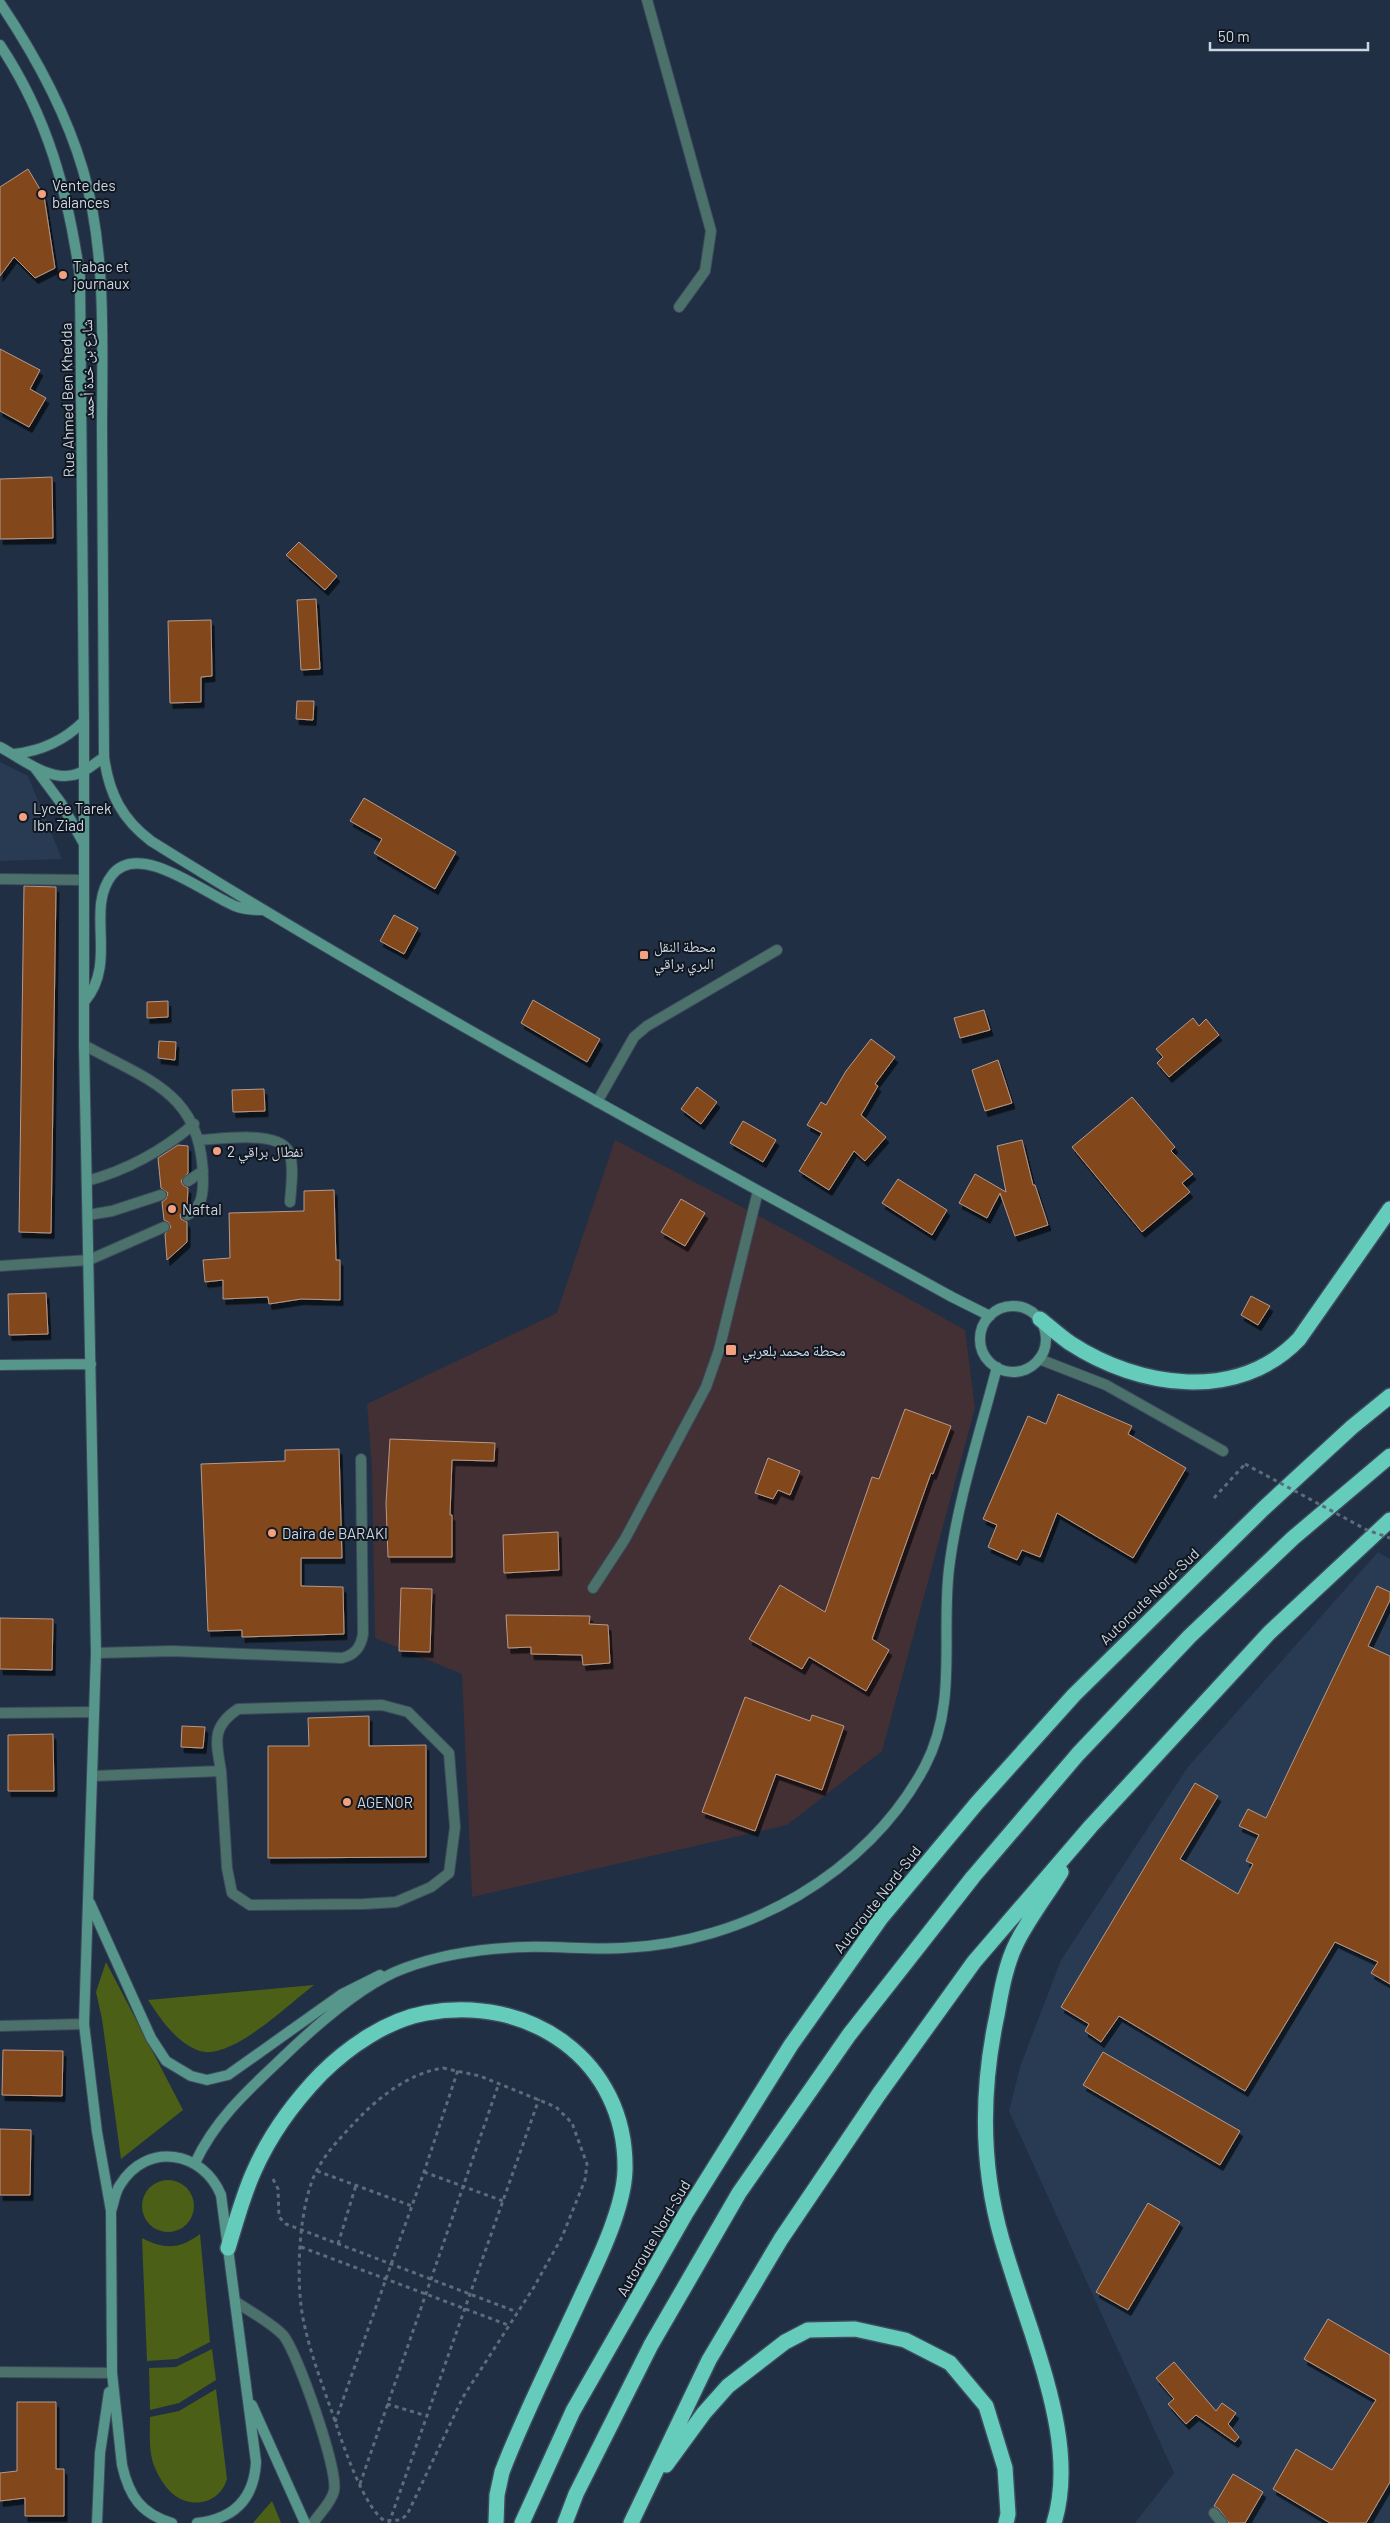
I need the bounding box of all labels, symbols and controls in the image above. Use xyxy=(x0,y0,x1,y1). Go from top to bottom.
scale bar xyxy=(1210,20,1368,52)
text: 50 m xyxy=(1218,27,1250,45)
place label: Vente des balances xyxy=(52,176,116,211)
marker: Vente des balances xyxy=(36,188,48,200)
place label: Tabac et journaux xyxy=(72,257,129,292)
marker: Tabac et journaux xyxy=(57,269,69,281)
street label: شارع بن خدة أحمد xyxy=(77,319,99,419)
street label: Rue Ahmed Ben Khedda xyxy=(57,323,77,477)
place label: Lycée Tarek Ibn Ziad xyxy=(33,799,112,834)
marker: Lycée Tarek Ibn Ziad xyxy=(17,811,29,823)
place label: محطة النقل البري براقي xyxy=(654,937,716,976)
marker: محطة النقل البري براقي xyxy=(638,949,650,961)
place label: نفطال براقي 2 xyxy=(227,1142,304,1164)
marker: نفطال براقي 2 xyxy=(211,1145,223,1157)
place label: Naftal xyxy=(182,1200,222,1218)
marker: Naftal xyxy=(166,1203,178,1215)
place label: محطة محمد بلعربي xyxy=(742,1341,846,1363)
marker: محطة محمد بلعربي xyxy=(724,1343,738,1357)
place label: Daira de BARAKI xyxy=(282,1524,388,1542)
marker: Daira de BARAKI xyxy=(266,1527,278,1539)
street label: Autoroute Nord-Sud xyxy=(1096,1544,1202,1648)
place label: AGENOR xyxy=(357,1793,413,1811)
marker: AGENOR xyxy=(341,1796,353,1808)
street label: Autoroute Nord-Sud xyxy=(830,1842,924,1956)
street label: Autoroute Nord-Sud xyxy=(612,2177,694,2299)

